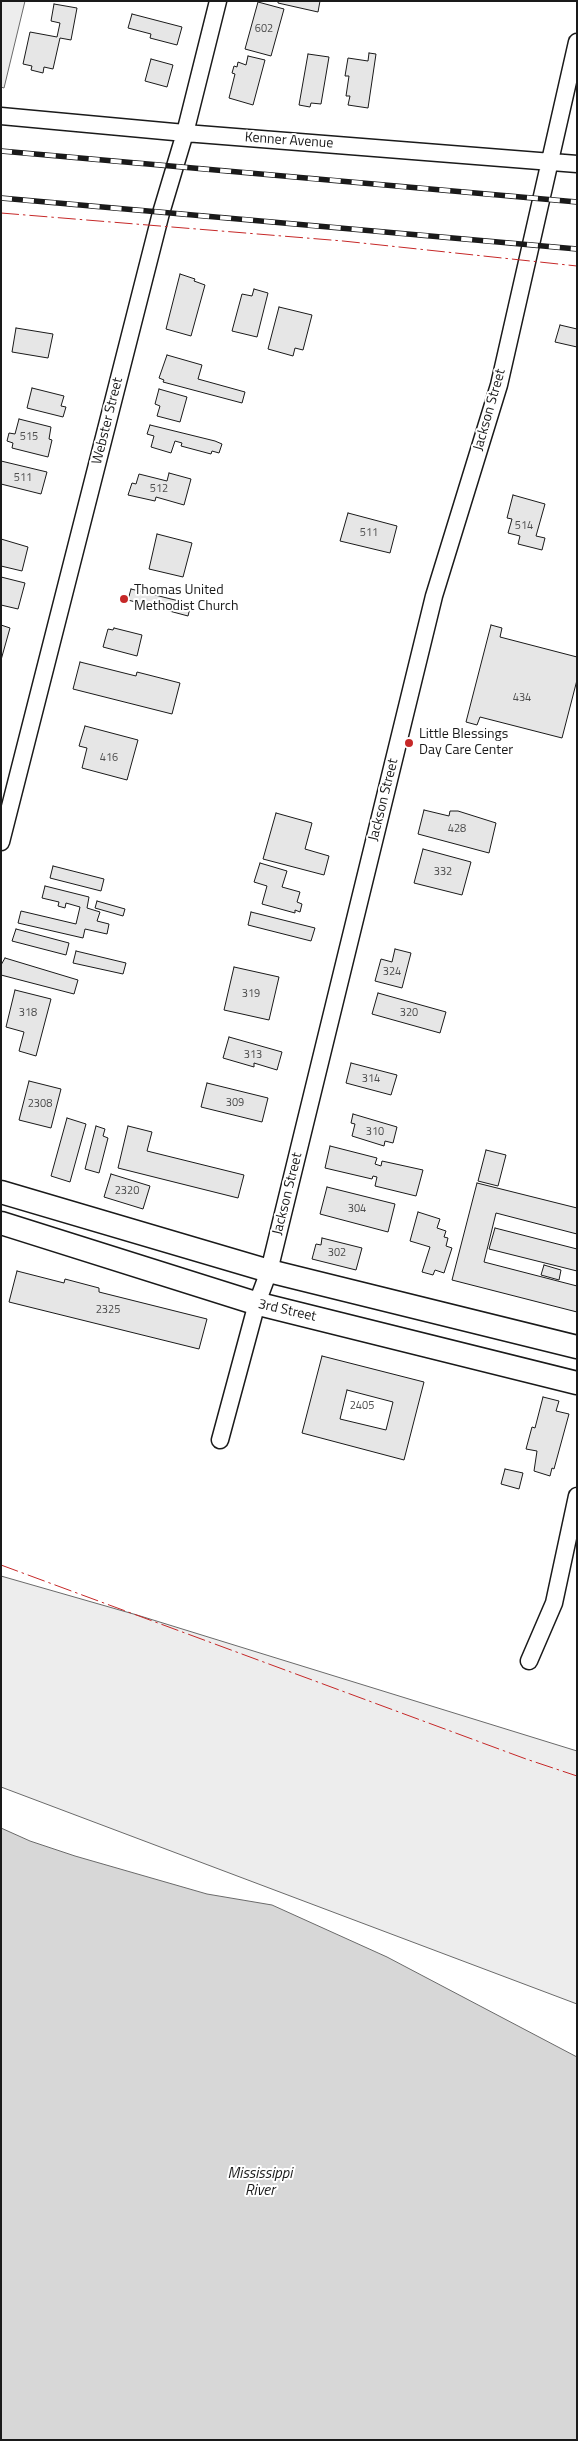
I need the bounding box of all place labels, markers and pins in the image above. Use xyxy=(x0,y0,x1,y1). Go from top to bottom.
place label: Thomas United Methodist Church xyxy=(134,583,238,616)
marker: Thomas United Methodist Church xyxy=(118,593,130,605)
place label: Little Blessings Day Care Center xyxy=(419,727,513,760)
marker: Little Blessings Day Care Center xyxy=(403,737,415,749)

